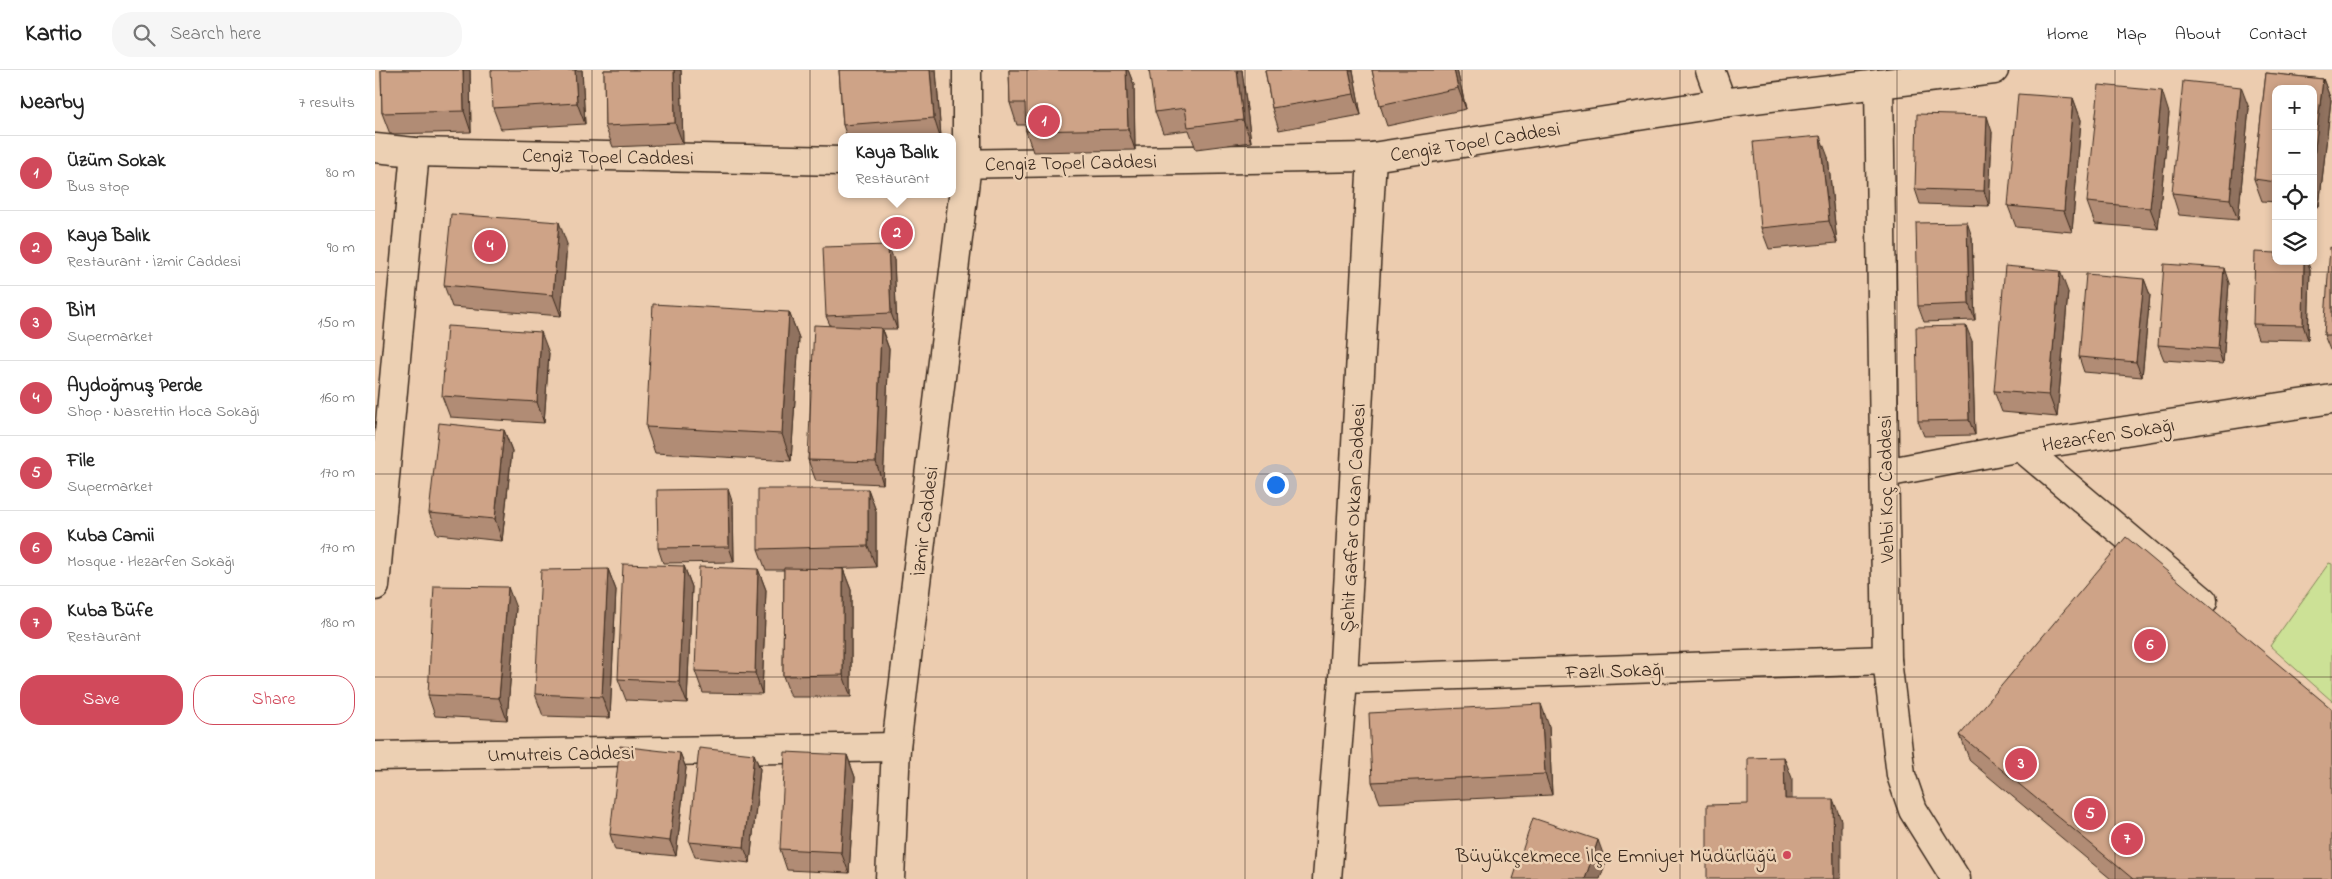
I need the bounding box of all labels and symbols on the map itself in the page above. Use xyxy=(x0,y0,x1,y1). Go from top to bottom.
pin: 1 xyxy=(1028,102,1060,140)
street label: Cengiz Topel Caddesi xyxy=(1388,116,1563,172)
street label: Cengiz Topel Caddesi xyxy=(522,143,694,175)
street label: Cengiz Topel Caddesi xyxy=(985,149,1157,181)
pin: 2 xyxy=(881,214,913,252)
pin: 4 xyxy=(474,227,506,265)
street label: Şehit Gaffar Okkan Caddesi xyxy=(1334,403,1375,634)
street label: Hezarfen Sokağı xyxy=(2040,412,2177,462)
street label: Vehbi Koç Caddesi xyxy=(1872,415,1903,564)
street label: İzmir Caddesi xyxy=(905,465,948,578)
your location xyxy=(1263,472,1289,498)
pin: 6 xyxy=(2134,626,2166,664)
street label: Fazlı Sokağı xyxy=(1564,656,1665,690)
street label: Umutreis Caddesi xyxy=(487,740,635,771)
pin: 3 xyxy=(2005,745,2037,783)
pin: 5 xyxy=(2074,795,2106,833)
pin: 7 xyxy=(2111,820,2143,858)
place label: Büyükçekmece İlçe Emniyet Müdürlüğü xyxy=(1455,843,1777,873)
marker: Büyükçekmece İlçe Emniyet Müdürlüğü xyxy=(1781,849,1793,861)

